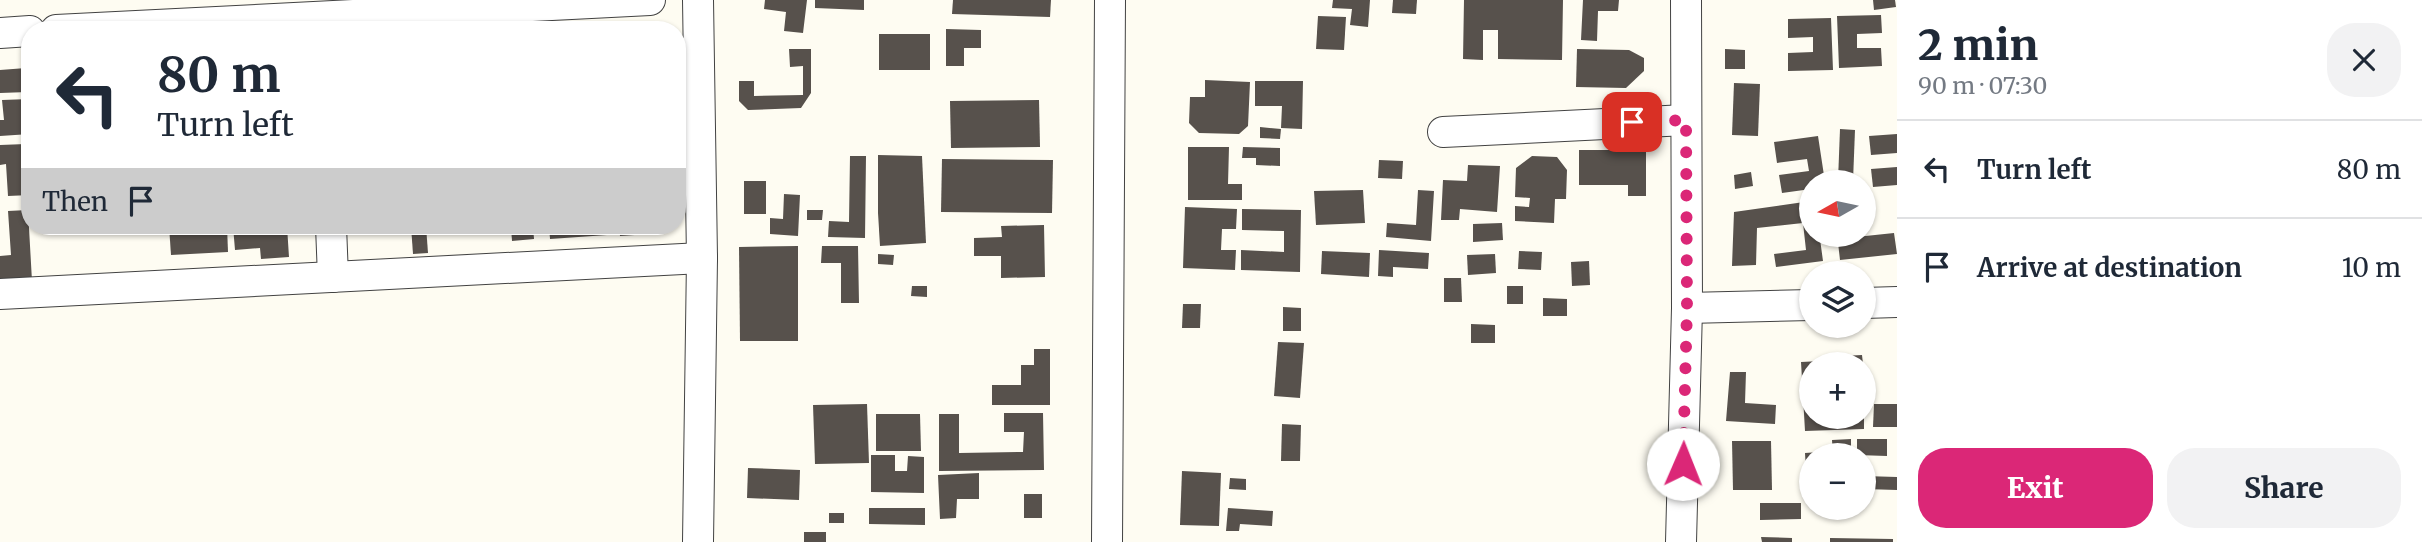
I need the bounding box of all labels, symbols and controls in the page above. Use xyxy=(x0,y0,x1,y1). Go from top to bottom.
text: 2 min xyxy=(1918,19,2038,71)
button: close xyxy=(2327,23,2401,97)
text: 80 m xyxy=(157,44,280,105)
icon: left xyxy=(42,49,133,140)
text: 90 m · 07:30 xyxy=(1918,71,2047,100)
pin xyxy=(1602,92,1662,152)
icon: arrive xyxy=(1613,103,1651,141)
text: Turn left xyxy=(157,105,294,145)
icon: left xyxy=(1918,150,1956,188)
text: Turn left xyxy=(1977,153,2091,186)
text: 80 m xyxy=(2337,153,2401,186)
north arrow xyxy=(1799,170,1876,247)
map controls xyxy=(1799,170,1876,520)
icon: arrive xyxy=(122,182,160,220)
text: Then xyxy=(42,185,108,218)
icon: arrive xyxy=(1918,248,1956,286)
text: Arrive at destination xyxy=(1977,251,2242,284)
text: 10 m xyxy=(2342,251,2401,284)
button: layers xyxy=(1799,261,1876,338)
button: + xyxy=(1799,352,1876,429)
position arrow xyxy=(1646,427,1720,501)
button: − xyxy=(1799,443,1876,520)
button: Exit xyxy=(1918,448,2153,528)
button: Share xyxy=(2167,448,2401,528)

